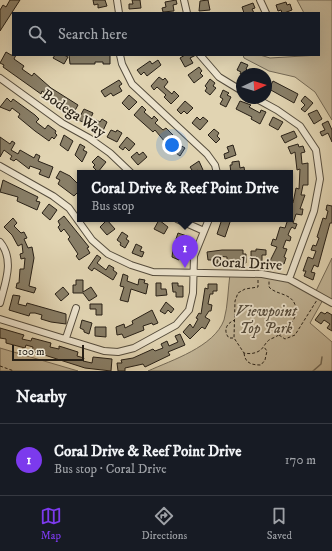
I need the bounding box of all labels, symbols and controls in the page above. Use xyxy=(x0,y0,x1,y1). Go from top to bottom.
search box xyxy=(12,12,320,56)
icon: search xyxy=(26,23,48,45)
text: Search here xyxy=(58,25,127,44)
north arrow xyxy=(236,68,272,104)
street label: Bodega Way xyxy=(38,85,110,142)
your location xyxy=(162,135,182,155)
popup xyxy=(77,170,293,222)
text: Coral Drive & Reef Point Drive xyxy=(91,179,279,198)
text: Bus stop xyxy=(91,198,134,214)
pin: 1 xyxy=(172,235,198,268)
street label: Coral Drive xyxy=(211,252,283,275)
park label: Viewpoint Top Park xyxy=(236,302,298,338)
scale bar xyxy=(12,343,84,362)
text: 100 m xyxy=(18,345,44,359)
text: Nearby xyxy=(16,386,66,408)
text: Coral Drive & Reef Point Drive xyxy=(54,442,241,461)
text: 1 xyxy=(27,452,31,468)
text: 170 m xyxy=(285,452,316,468)
text: Bus stop · Coral Drive xyxy=(54,461,167,477)
tab: Map xyxy=(40,505,62,543)
tab: Directions xyxy=(142,505,187,543)
tab: Saved xyxy=(267,505,292,543)

